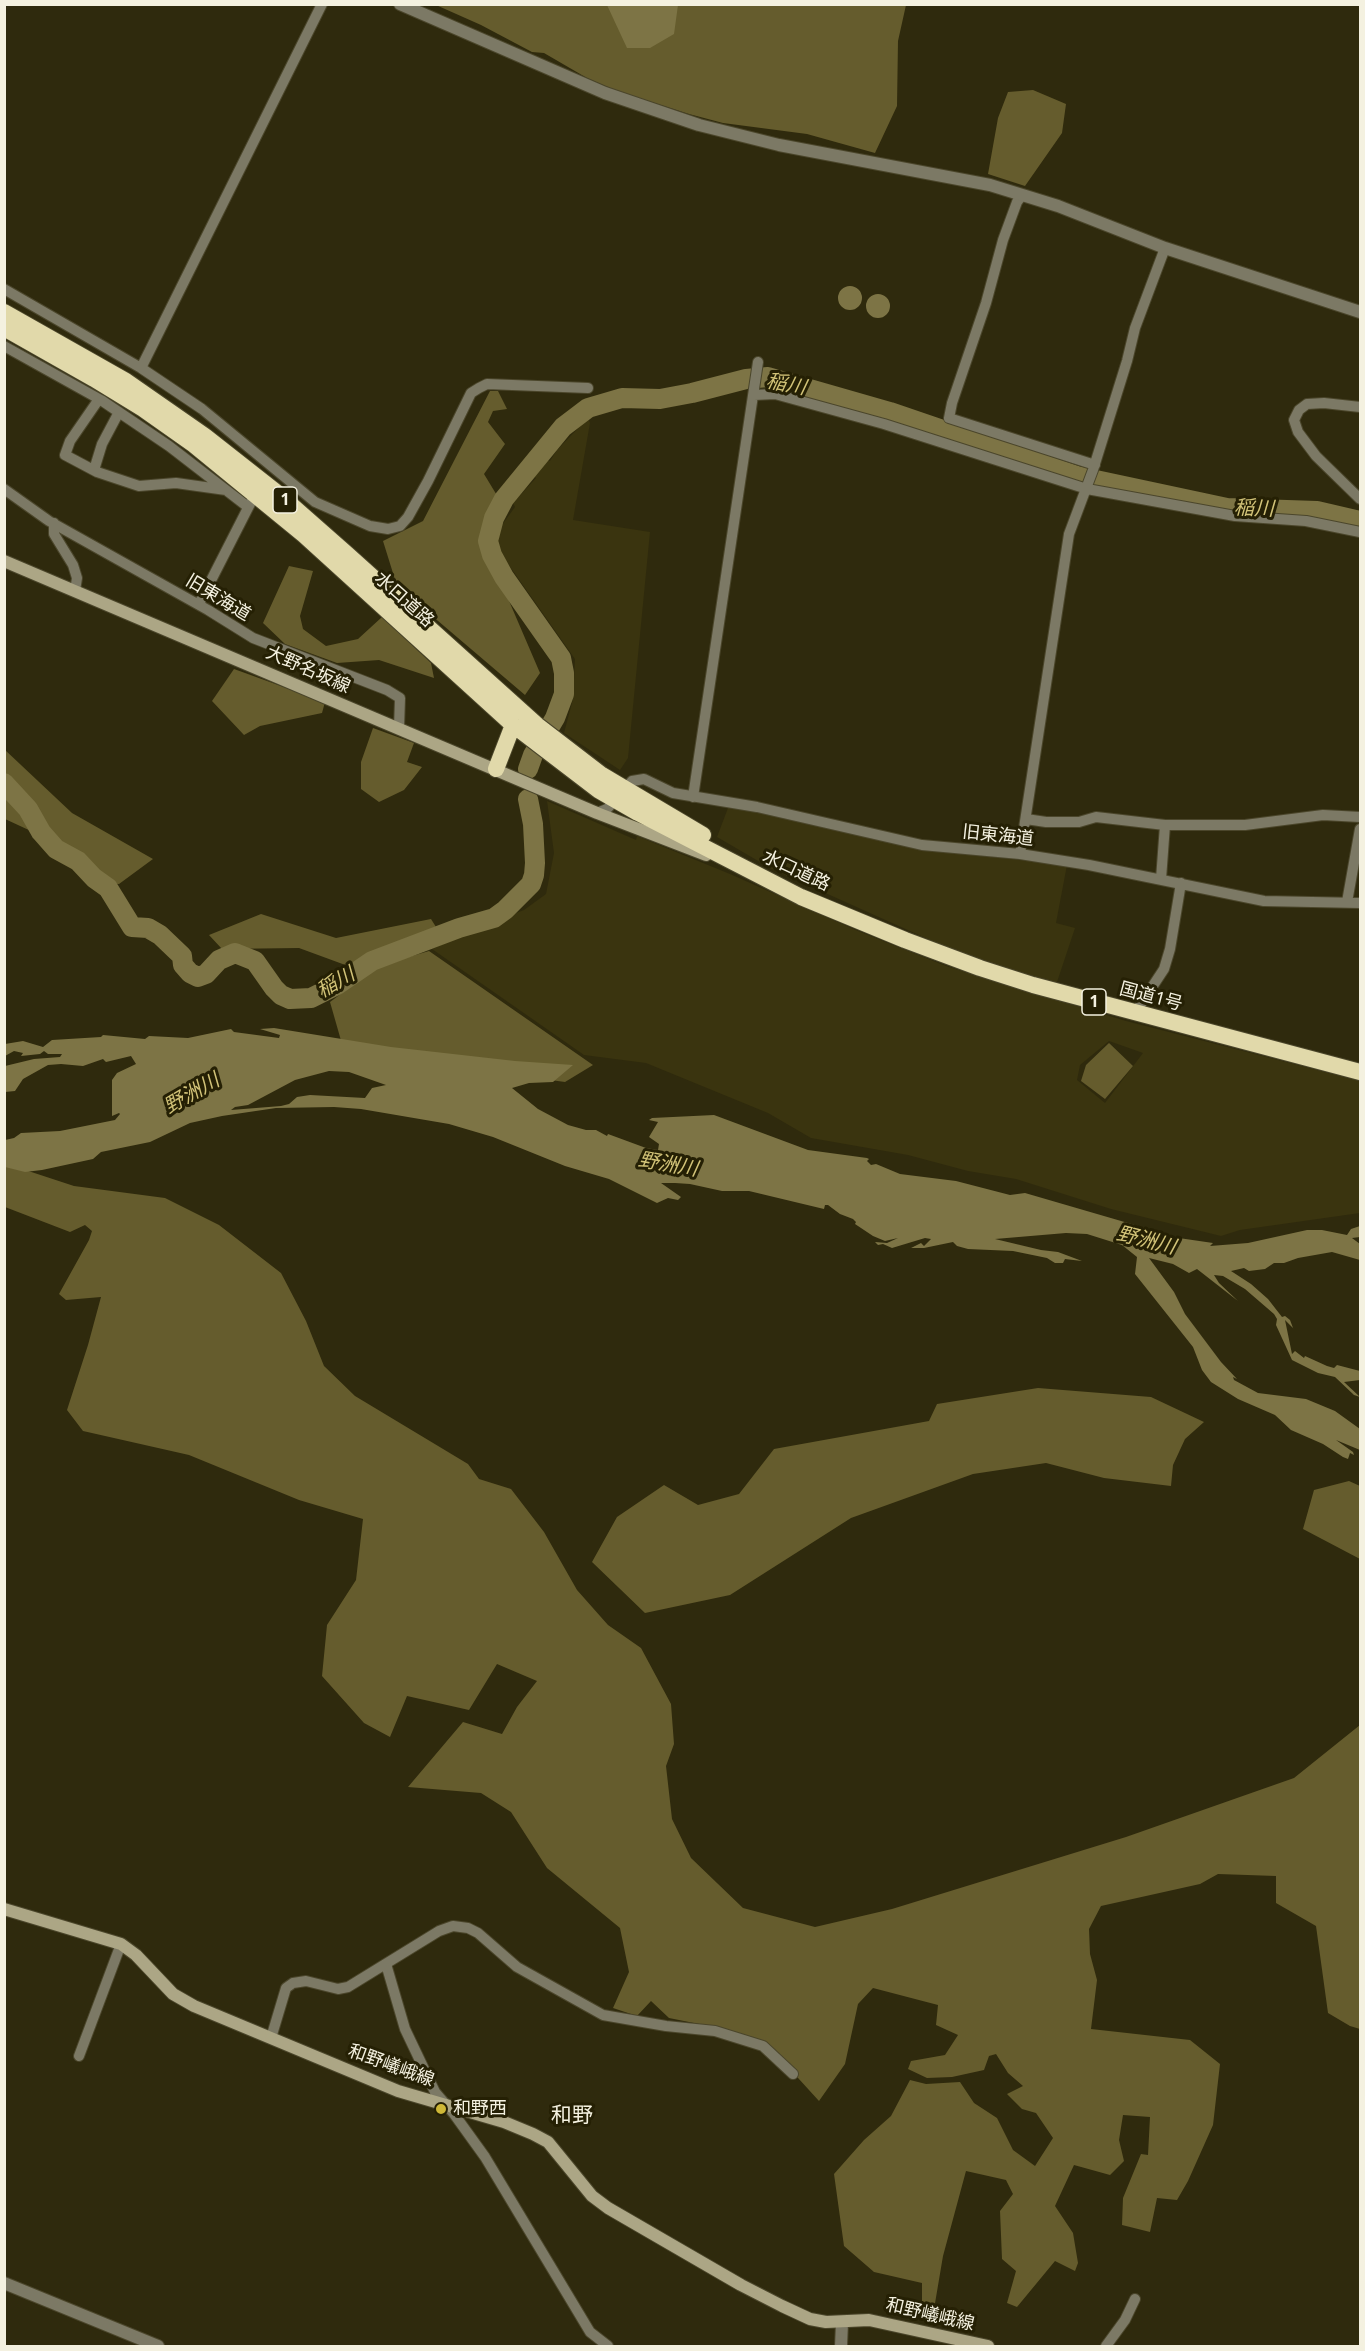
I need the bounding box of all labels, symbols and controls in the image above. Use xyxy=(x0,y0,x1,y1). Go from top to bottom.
water label: 稲川 xyxy=(764,369,808,401)
road number: 1 xyxy=(273,487,297,513)
water label: 稲川 xyxy=(1234,496,1274,522)
street label: 水口道路 xyxy=(370,568,438,632)
street label: 旧東海道 xyxy=(182,570,254,626)
street label: 大野名坂線 xyxy=(262,642,354,698)
street label: 旧東海道 xyxy=(961,821,1035,851)
street label: 水口道路 xyxy=(759,846,833,896)
water label: 稲川 xyxy=(313,963,359,1003)
street label: 国道1号 xyxy=(1117,978,1185,1016)
road number: 1 xyxy=(1082,989,1106,1015)
water label: 野洲川 xyxy=(160,1069,224,1119)
water label: 野洲川 xyxy=(636,1148,700,1182)
water label: 野洲川 xyxy=(1114,1222,1178,1260)
street label: 和野嶬峨線 xyxy=(345,2040,437,2092)
place label: 和野西 xyxy=(453,2098,507,2120)
marker: 和野西 xyxy=(434,2102,448,2116)
district label: 和野 xyxy=(551,2103,593,2129)
street label: 和野嶬峨線 xyxy=(884,2294,976,2336)

